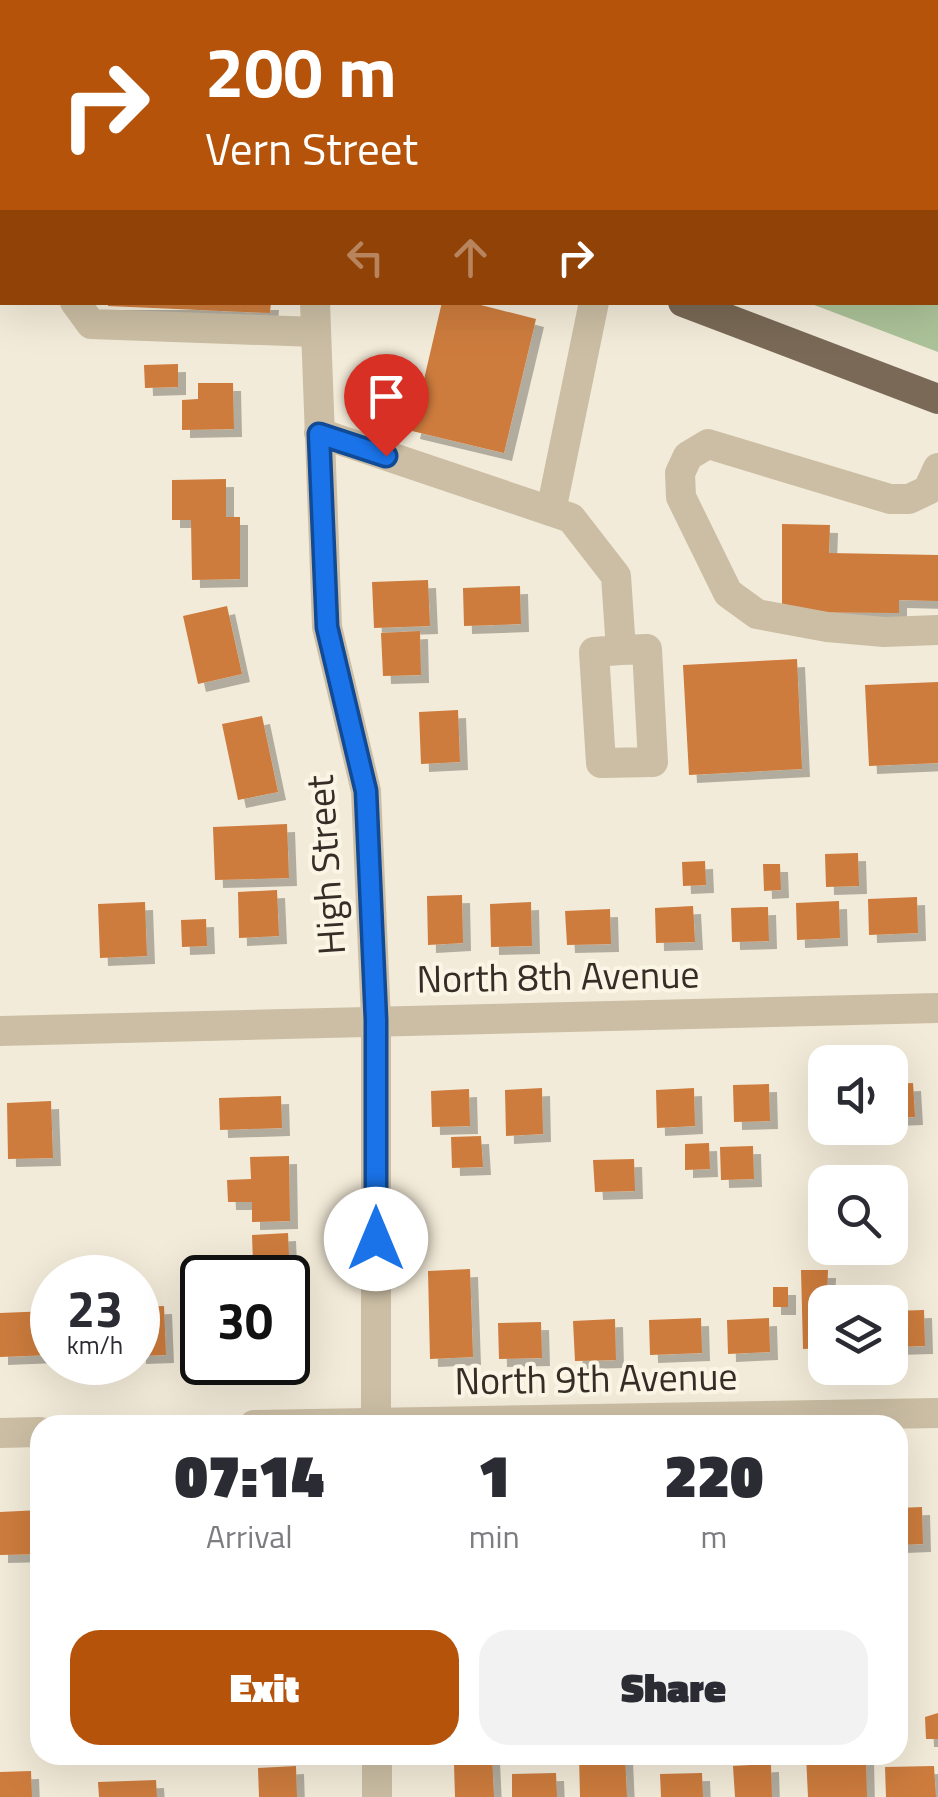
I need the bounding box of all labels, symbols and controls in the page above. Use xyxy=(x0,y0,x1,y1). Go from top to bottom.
text: 200 m xyxy=(205,18,397,124)
icon: right xyxy=(40,40,170,170)
text: Vern Street xyxy=(205,114,418,182)
icon: left xyxy=(338,230,393,285)
icon: ahead xyxy=(443,230,498,285)
icon: right xyxy=(548,230,603,285)
pin xyxy=(344,354,429,457)
icon: arrive xyxy=(359,369,414,424)
street label: High Street xyxy=(290,773,360,957)
street label: North 8th Avenue xyxy=(416,945,700,1007)
map controls xyxy=(808,1045,908,1385)
button: sound xyxy=(808,1045,908,1145)
button: search xyxy=(808,1165,908,1265)
position arrow xyxy=(324,1187,428,1291)
speed limit sign: 30 xyxy=(180,1255,310,1385)
text: 23 xyxy=(67,1270,123,1346)
button: layers xyxy=(808,1285,908,1385)
text: km/h xyxy=(67,1326,123,1364)
street label: North 9th Avenue xyxy=(454,1347,738,1409)
text: 07:14 xyxy=(175,1429,324,1520)
text: 1 xyxy=(478,1429,511,1520)
text: 220 xyxy=(664,1429,763,1520)
text: Arrival xyxy=(206,1512,293,1560)
text: min xyxy=(469,1512,520,1560)
text: m xyxy=(700,1512,727,1560)
button: Exit xyxy=(70,1630,459,1745)
button: Share xyxy=(479,1630,868,1745)

